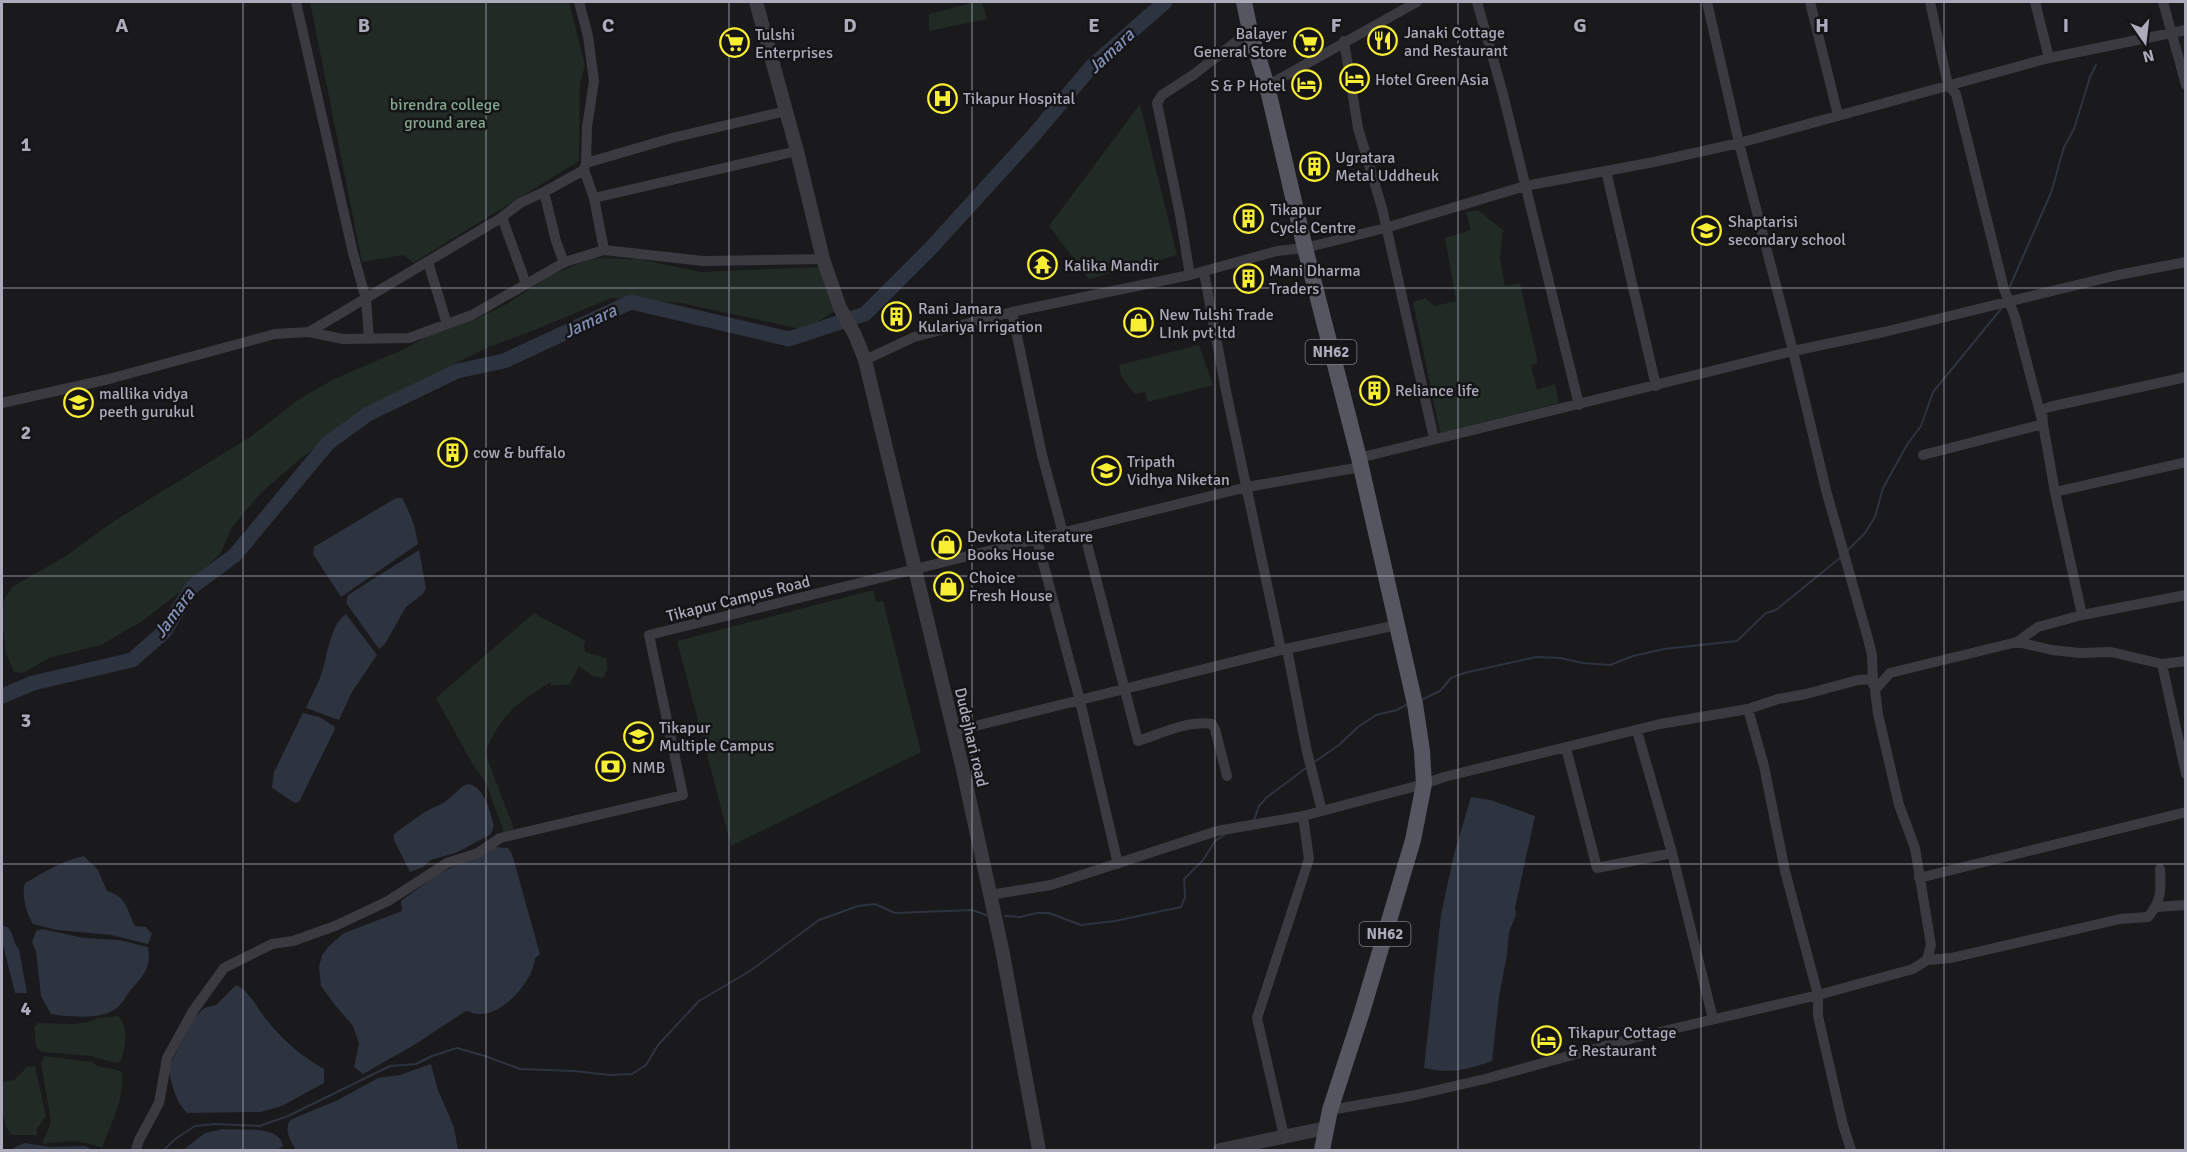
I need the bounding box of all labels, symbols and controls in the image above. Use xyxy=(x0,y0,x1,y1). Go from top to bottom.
north arrow xyxy=(2115,12,2175,72)
text: A xyxy=(116,13,129,38)
text: B xyxy=(358,13,370,38)
text: C xyxy=(602,13,614,38)
text: D xyxy=(843,13,857,38)
text: E xyxy=(1088,13,1100,38)
text: F xyxy=(1331,13,1342,38)
text: G xyxy=(1573,13,1587,38)
text: H xyxy=(1815,13,1829,38)
text: I xyxy=(2063,13,2069,38)
water label: Jamara xyxy=(1083,23,1140,78)
place label: Janaki Cottage and Restaurant xyxy=(1404,23,1508,61)
place label: Balayer General Store xyxy=(1194,24,1287,62)
place label: Tulshi Enterprises xyxy=(755,25,833,63)
restaurant icon: Janaki Cottage and Restaurant xyxy=(1367,25,1399,57)
supermarket icon: Balayer General Store xyxy=(1292,26,1324,58)
supermarket icon: Tulshi Enterprises xyxy=(718,27,750,59)
text: N xyxy=(2141,45,2156,67)
hotel icon: Hotel Green Asia xyxy=(1338,63,1370,95)
hotel icon: S & P Hotel xyxy=(1291,69,1323,101)
place label: Hotel Green Asia xyxy=(1375,70,1489,90)
place label: S & P Hotel xyxy=(1210,76,1286,96)
hospital icon: Tikapur Hospital xyxy=(926,82,958,114)
place label: Tikapur Hospital xyxy=(963,89,1076,109)
park label: birendra college ground area xyxy=(390,95,500,133)
text: 1 xyxy=(21,132,32,157)
place label: Ugratara Metal Uddheuk xyxy=(1335,148,1439,186)
building icon: Ugratara Metal Uddheuk xyxy=(1298,150,1330,182)
place label: Tikapur Cycle Centre xyxy=(1270,200,1356,238)
building icon: Tikapur Cycle Centre xyxy=(1233,202,1265,234)
place label: Shaptarisi secondary school xyxy=(1728,212,1846,250)
school or university icon: Shaptarisi secondary school xyxy=(1691,214,1723,246)
temple icon: Kalika Mandir xyxy=(1027,249,1059,281)
place label: Kalika Mandir xyxy=(1064,256,1159,276)
place label: Mani Dharma Traders xyxy=(1269,261,1361,299)
building icon: Mani Dharma Traders xyxy=(1232,263,1264,295)
water label: Jamara xyxy=(560,299,621,343)
place label: Rani Jamara Kulariya Irrigation xyxy=(918,299,1043,337)
building icon: Rani Jamara Kulariya Irrigation xyxy=(881,301,913,333)
place label: New Tulshi Trade LInk pvt ltd xyxy=(1159,305,1274,343)
shop icon: New Tulshi Trade LInk pvt ltd xyxy=(1122,307,1154,339)
road number: NH62 xyxy=(1306,340,1356,364)
building icon: Reliance life xyxy=(1358,374,1390,406)
place label: Reliance life xyxy=(1395,381,1479,401)
place label: mallika vidya peeth gurukul xyxy=(99,384,195,422)
school or university icon: mallika vidya peeth gurukul xyxy=(62,386,94,418)
text: 2 xyxy=(21,420,31,445)
building icon: cow & buffalo xyxy=(436,436,468,468)
place label: cow & buffalo xyxy=(473,443,566,463)
place label: Tripath Vidhya Niketan xyxy=(1127,452,1230,490)
school or university icon: Tripath Vidhya Niketan xyxy=(1090,454,1122,486)
place label: Devkota Literature Books House xyxy=(967,527,1093,565)
shop icon: Devkota Literature Books House xyxy=(930,529,962,561)
place label: Choice Fresh House xyxy=(969,568,1053,606)
shop icon: Choice Fresh House xyxy=(932,570,964,602)
street label: Tikapur Campus Road xyxy=(664,571,812,627)
water label: Jamara xyxy=(149,583,200,642)
street label: Dudejhari road xyxy=(950,686,992,789)
text: 3 xyxy=(21,708,31,733)
place label: Tikapur Multiple Campus xyxy=(659,718,774,756)
school or university icon: Tikapur Multiple Campus xyxy=(622,720,654,752)
bank icon: NMB xyxy=(595,751,627,783)
place label: NMB xyxy=(632,758,665,778)
road number: NH62 xyxy=(1360,922,1410,946)
text: 4 xyxy=(21,996,32,1021)
place label: Tikapur Cottage & Restaurant xyxy=(1568,1023,1676,1061)
hotel icon: Tikapur Cottage & Restaurant xyxy=(1531,1025,1563,1057)

